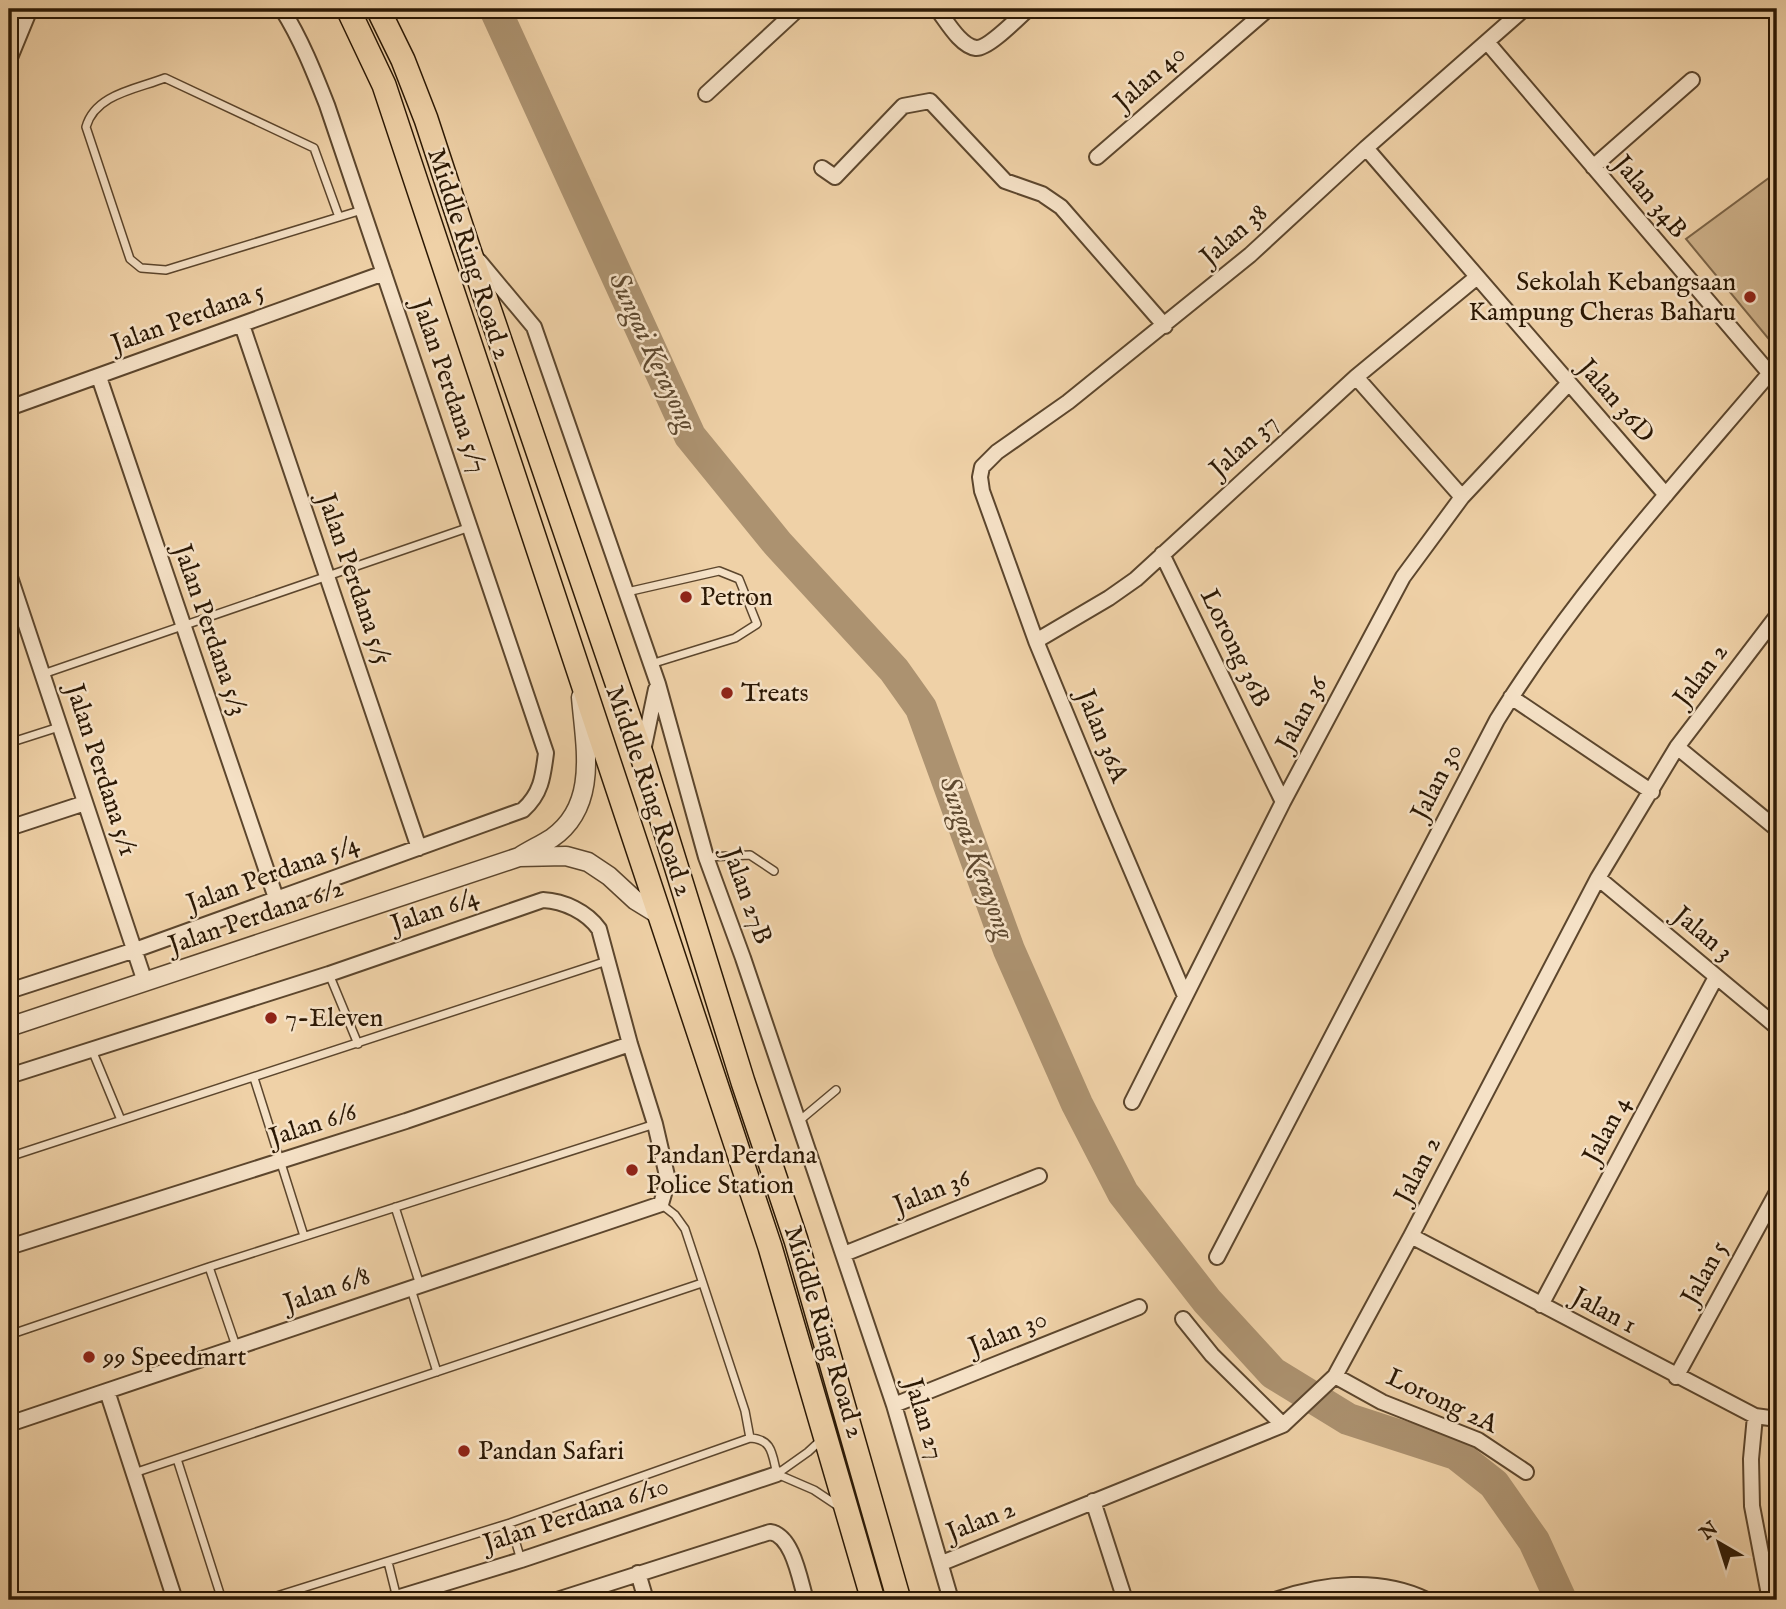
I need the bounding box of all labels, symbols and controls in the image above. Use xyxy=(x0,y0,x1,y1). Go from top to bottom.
street label: Jalan 40 xyxy=(1105,38,1193,120)
street label: Middle Ring Road 2 xyxy=(419,144,519,364)
street label: Jalan 34B xyxy=(1604,146,1694,245)
street label: Jalan 38 xyxy=(1191,197,1275,275)
place label: Sekolah Kebangsaan Kampung Cheras Baharu xyxy=(1468,266,1736,329)
water label: Sungai Kerayong xyxy=(600,267,705,438)
street label: Jalan Perdana 5 xyxy=(104,275,269,362)
marker: Sekolah Kebangsaan Kampung Cheras Baharu xyxy=(1742,289,1758,305)
street label: Jalan Perdana 5/7 xyxy=(403,292,494,477)
street label: Jalan 36D xyxy=(1569,350,1661,450)
street label: Jalan 37 xyxy=(1201,407,1285,487)
street label: Jalan Perdana 5/5 xyxy=(308,486,399,669)
street label: Jalan Perdana 5/3 xyxy=(164,537,255,720)
place label: Petron xyxy=(700,581,773,614)
street label: Lorong 36B xyxy=(1192,583,1278,713)
marker: Petron xyxy=(678,589,694,605)
street label: Jalan 2 xyxy=(1665,637,1736,716)
street label: Jalan 36 xyxy=(1267,670,1336,760)
street label: Jalan Perdana 5/1 xyxy=(57,677,144,860)
place label: Treats xyxy=(741,677,809,710)
street label: Middle Ring Road 2 xyxy=(598,681,700,901)
street label: Jalan 36A xyxy=(1067,682,1136,789)
marker: Treats xyxy=(719,685,735,701)
street label: Jalan 30 xyxy=(1402,738,1470,828)
water label: Sungai Kerayong xyxy=(930,772,1022,946)
street label: Jalan Perdana 5/4 xyxy=(179,827,364,922)
street label: Jalan 27B xyxy=(713,840,780,949)
street label: Jalan Perdana 6/2 xyxy=(161,872,348,963)
street label: Jalan 6/4 xyxy=(384,881,483,942)
street label: Jalan 3 xyxy=(1664,897,1740,969)
place label: 7-Eleven xyxy=(285,1002,384,1035)
marker: 7-Eleven xyxy=(263,1010,279,1026)
street label: Jalan 4 xyxy=(1574,1090,1639,1172)
street label: Jalan 6/6 xyxy=(262,1095,362,1155)
street label: Jalan 2 xyxy=(1386,1131,1449,1212)
place label: Pandan Perdana Police Station xyxy=(646,1139,818,1202)
street label: Jalan 36 xyxy=(886,1161,976,1223)
marker: Pandan Perdana Police Station xyxy=(624,1162,640,1178)
street label: Middle Ring Road 2 xyxy=(776,1222,872,1442)
street label: Jalan 5 xyxy=(1673,1235,1736,1314)
street label: Jalan 6/8 xyxy=(277,1260,375,1321)
street label: Jalan 1 xyxy=(1563,1279,1642,1342)
street label: Jalan 30 xyxy=(961,1302,1052,1365)
place label: 99 Speedmart xyxy=(102,1341,246,1374)
marker: 99 Speedmart xyxy=(81,1349,97,1365)
street label: Lorong 2A xyxy=(1381,1361,1504,1442)
street label: Jalan 27 xyxy=(895,1372,952,1464)
place label: Pandan Safari xyxy=(478,1435,624,1468)
marker: Pandan Safari xyxy=(456,1443,472,1459)
street label: Jalan Perdana 6/10 xyxy=(476,1469,673,1561)
street label: Jalan 2 xyxy=(939,1492,1020,1551)
north arrow xyxy=(1684,1508,1754,1578)
text: N xyxy=(1695,1516,1724,1546)

